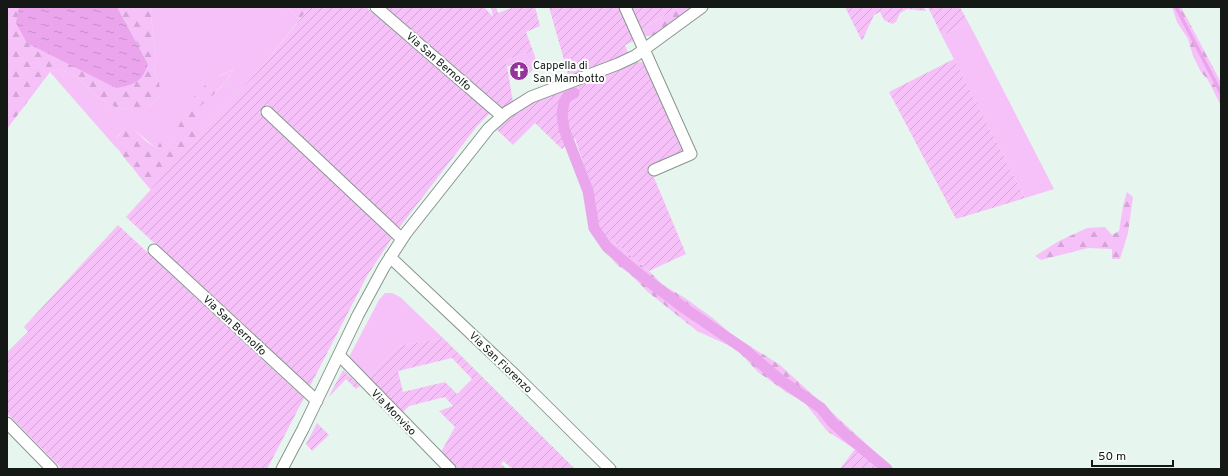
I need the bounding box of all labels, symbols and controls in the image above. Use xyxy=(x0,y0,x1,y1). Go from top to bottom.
street label: Via San Bernolfo xyxy=(403,30,474,94)
place label: Cappella di San Mambotto xyxy=(533,59,605,86)
church icon: Cappella di San Mambotto xyxy=(508,60,530,82)
street label: Via San Bernolfo xyxy=(200,293,269,359)
street label: Via San Fiorenzo xyxy=(466,329,535,396)
street label: Via Monviso xyxy=(368,387,419,439)
scale bar xyxy=(1092,442,1173,468)
text: 50 m xyxy=(1098,449,1126,465)

